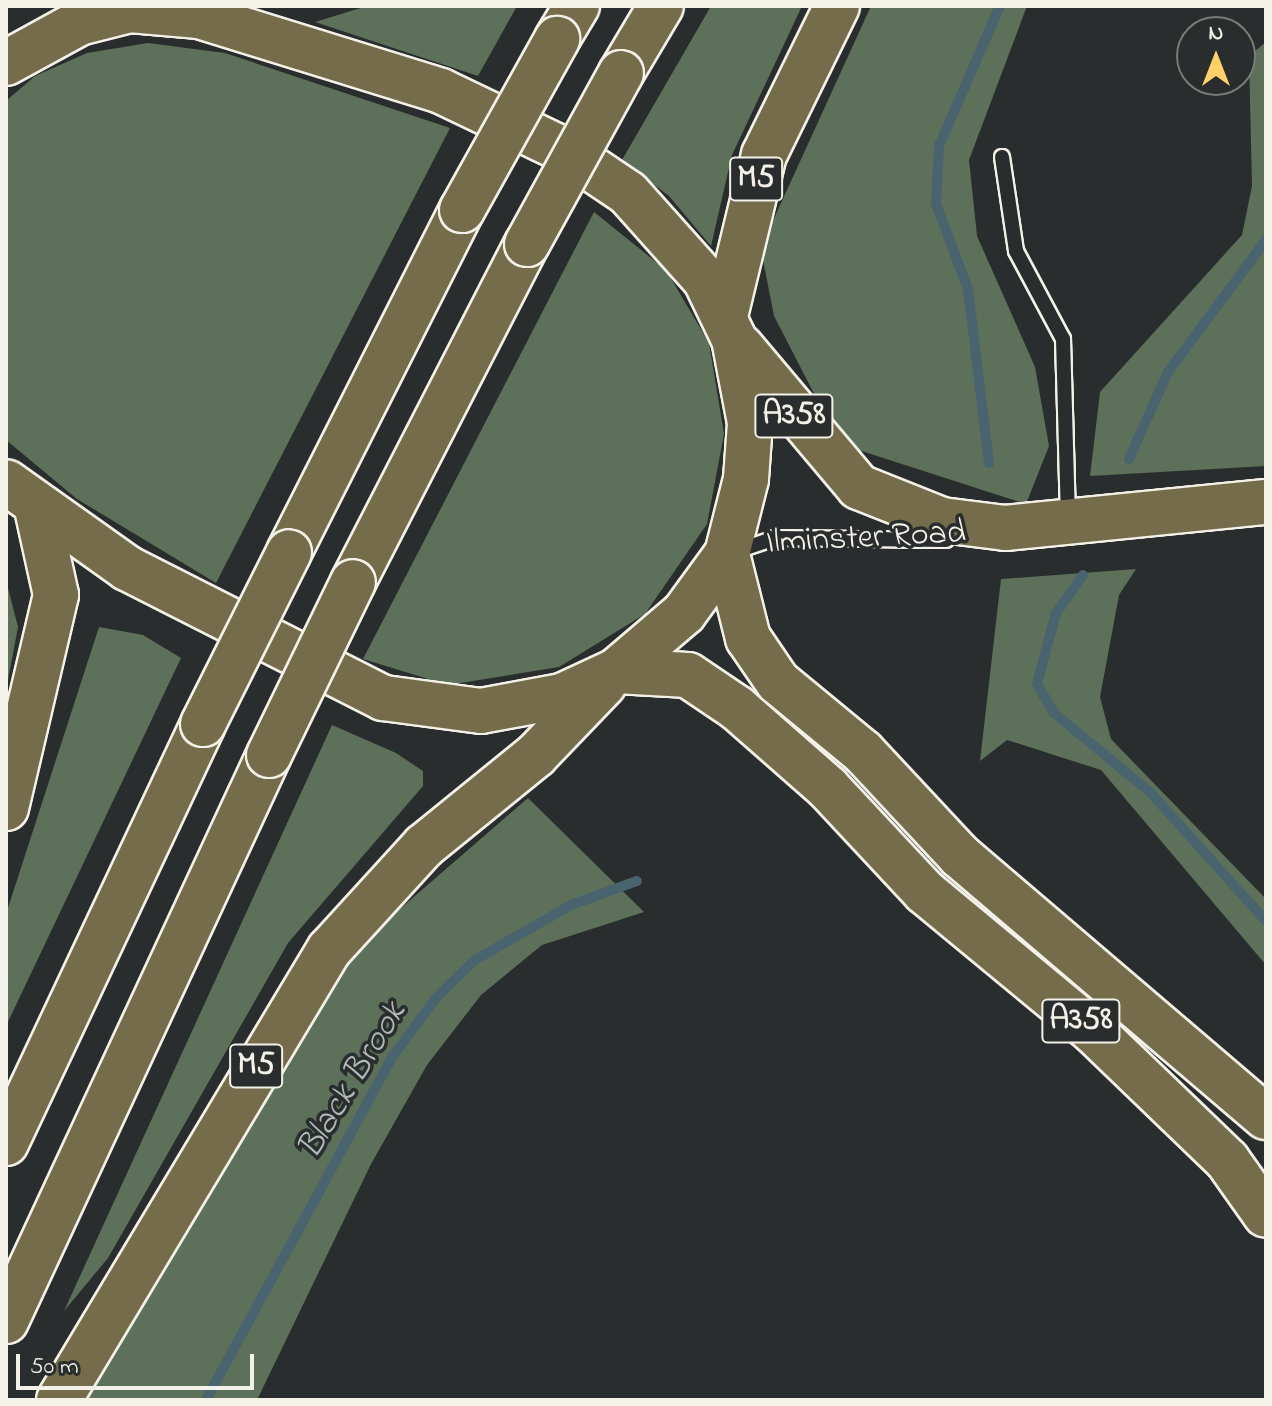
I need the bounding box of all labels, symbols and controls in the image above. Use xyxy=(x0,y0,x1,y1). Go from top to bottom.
north arrow xyxy=(1176,16,1256,96)
text: N xyxy=(1209,18,1223,50)
road number: M5 xyxy=(728,151,784,207)
road number: A358 xyxy=(754,388,834,444)
street label: Ilminster Road xyxy=(765,513,967,565)
road number: A358 xyxy=(1041,993,1121,1049)
water label: Black Brook xyxy=(289,995,417,1167)
road number: M5 xyxy=(228,1038,284,1094)
scale bar xyxy=(20,1338,258,1388)
text: 50 m xyxy=(30,1350,79,1385)

